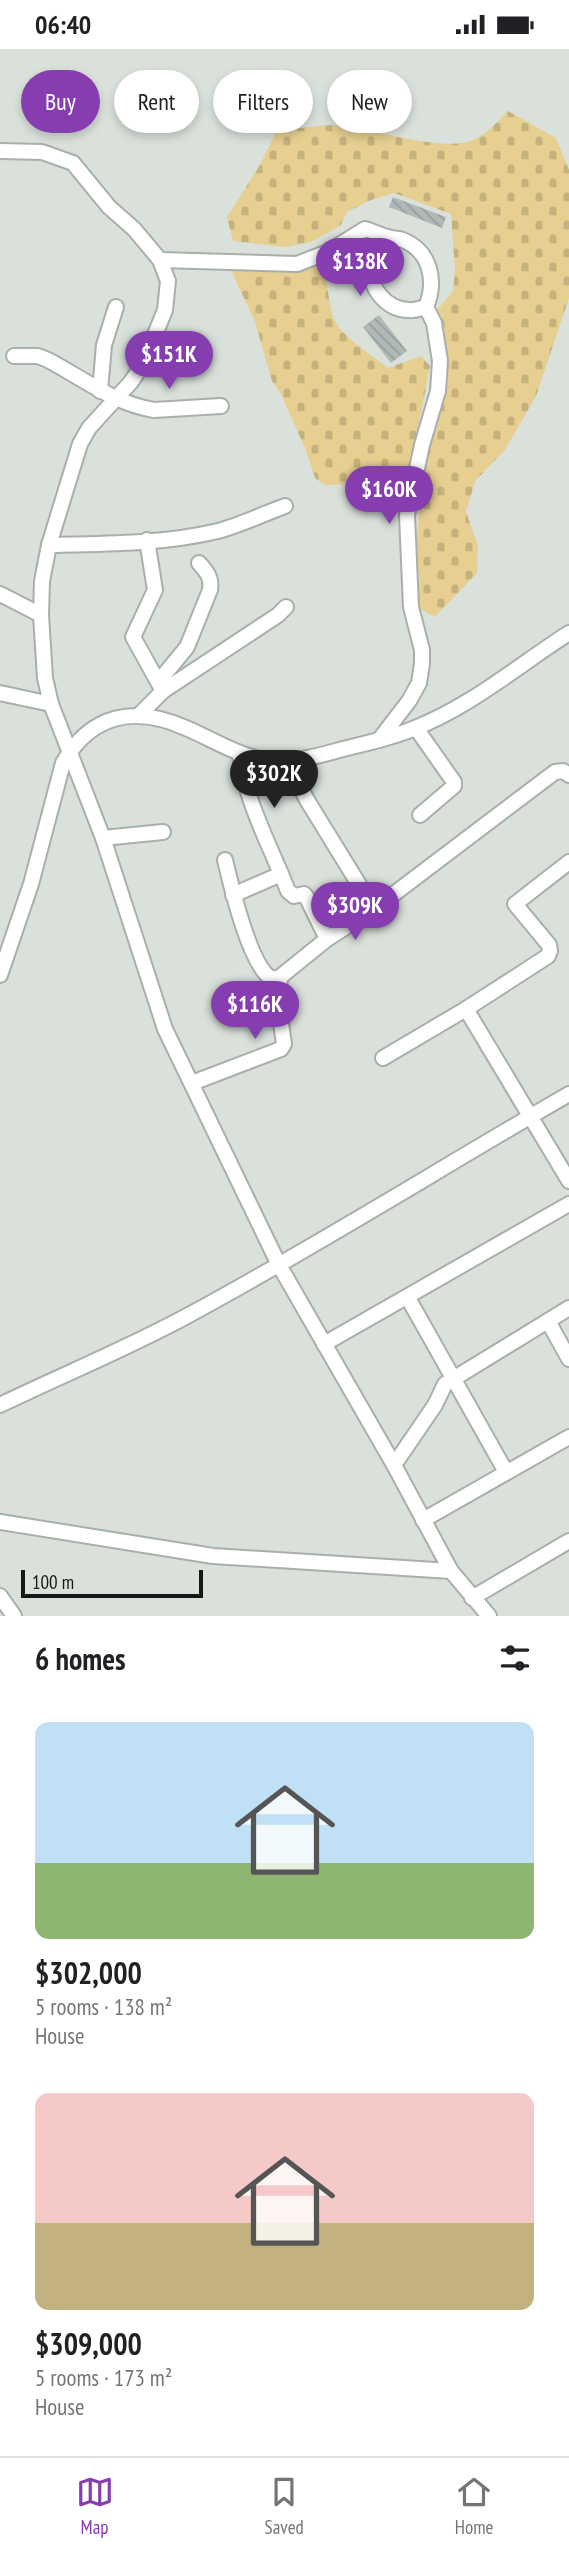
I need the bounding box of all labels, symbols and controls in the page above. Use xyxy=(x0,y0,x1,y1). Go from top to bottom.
text: 06:40 xyxy=(35,8,91,41)
chip: Buy xyxy=(21,70,100,133)
chip: Rent xyxy=(114,70,199,133)
chip: Filters xyxy=(213,70,313,133)
chip: New xyxy=(327,70,412,133)
pin: $138K xyxy=(311,239,409,298)
text: $138K xyxy=(332,246,388,275)
pin: $151K xyxy=(120,331,218,391)
text: $151K xyxy=(141,339,197,368)
pin: $160K xyxy=(340,467,438,526)
text: $160K xyxy=(361,474,417,503)
pin: $302K xyxy=(225,751,323,810)
text: $302K xyxy=(246,758,302,787)
pin: $309K xyxy=(306,883,404,942)
text: $309K xyxy=(327,890,383,919)
pin: $116K xyxy=(206,981,304,1041)
text: $116K xyxy=(227,989,283,1018)
scale bar xyxy=(21,1567,203,1599)
text: 100 m xyxy=(32,1570,74,1594)
text: 6 homes xyxy=(35,1639,126,1678)
icon: filters xyxy=(496,1639,534,1677)
icon: home xyxy=(222,1767,348,1893)
text: $302,000 xyxy=(35,1953,142,1992)
text: 5 rooms · 138 m² xyxy=(35,1992,172,2021)
text: House xyxy=(35,2021,85,2050)
icon: home xyxy=(222,2138,348,2264)
text: $309,000 xyxy=(35,2324,142,2363)
text: 5 rooms · 173 m² xyxy=(35,2363,172,2392)
text: House xyxy=(35,2392,85,2421)
tab: Map xyxy=(76,2473,114,2539)
tab: Saved xyxy=(265,2473,304,2539)
tab: Home xyxy=(455,2473,493,2539)

